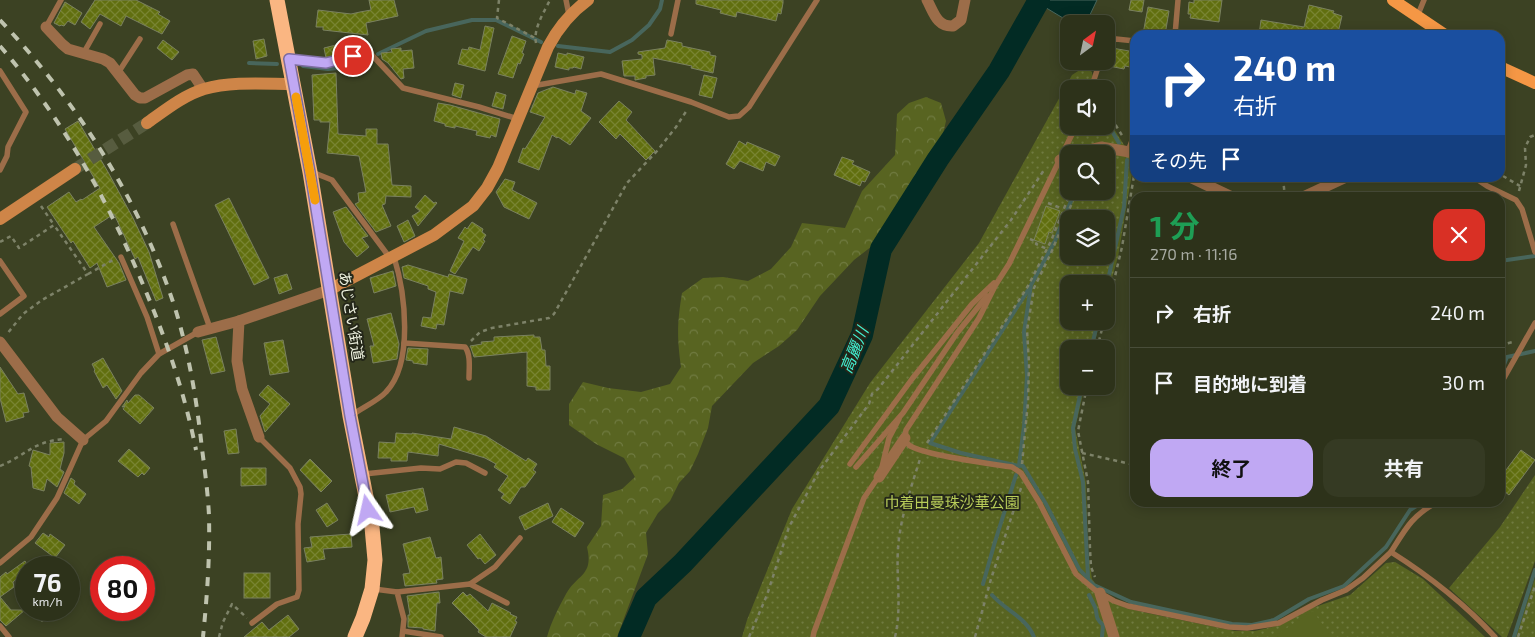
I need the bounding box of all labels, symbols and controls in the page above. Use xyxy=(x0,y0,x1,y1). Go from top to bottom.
north arrow xyxy=(1060,15,1115,70)
map controls xyxy=(1060,15,1115,395)
pin xyxy=(332,35,374,77)
icon: arrive xyxy=(339,42,367,70)
text: 240 m xyxy=(1233,46,1336,88)
icon: right xyxy=(1150,50,1215,115)
button: sound xyxy=(1060,80,1115,135)
text: 右折 xyxy=(1233,92,1277,118)
button: search xyxy=(1060,145,1115,200)
icon: arrive xyxy=(1217,145,1245,173)
text: その先 xyxy=(1150,149,1207,172)
text: 1 分 xyxy=(1150,207,1199,243)
button: close xyxy=(1433,209,1485,261)
button: layers xyxy=(1060,210,1115,265)
text: 270 m · 11:16 xyxy=(1150,244,1237,263)
street label: あじさい街道 xyxy=(336,270,368,362)
button: + xyxy=(1060,275,1115,330)
icon: right xyxy=(1150,299,1178,327)
text: 240 m xyxy=(1430,301,1485,324)
text: 右折 xyxy=(1193,302,1231,325)
water label: 高麗川 xyxy=(836,322,872,376)
button: − xyxy=(1060,340,1115,395)
icon: arrive xyxy=(1150,369,1178,397)
text: 30 m xyxy=(1442,371,1485,394)
text: 目的地に到着 xyxy=(1193,372,1307,395)
button: 終了 xyxy=(1150,439,1313,497)
button: 共有 xyxy=(1323,439,1485,497)
position arrow xyxy=(341,483,393,535)
park label: 巾着田曼珠沙華公園 xyxy=(884,493,1020,511)
speed limit sign: 80 xyxy=(90,556,155,621)
text: 76 xyxy=(34,567,61,597)
text: km/h xyxy=(33,594,62,608)

